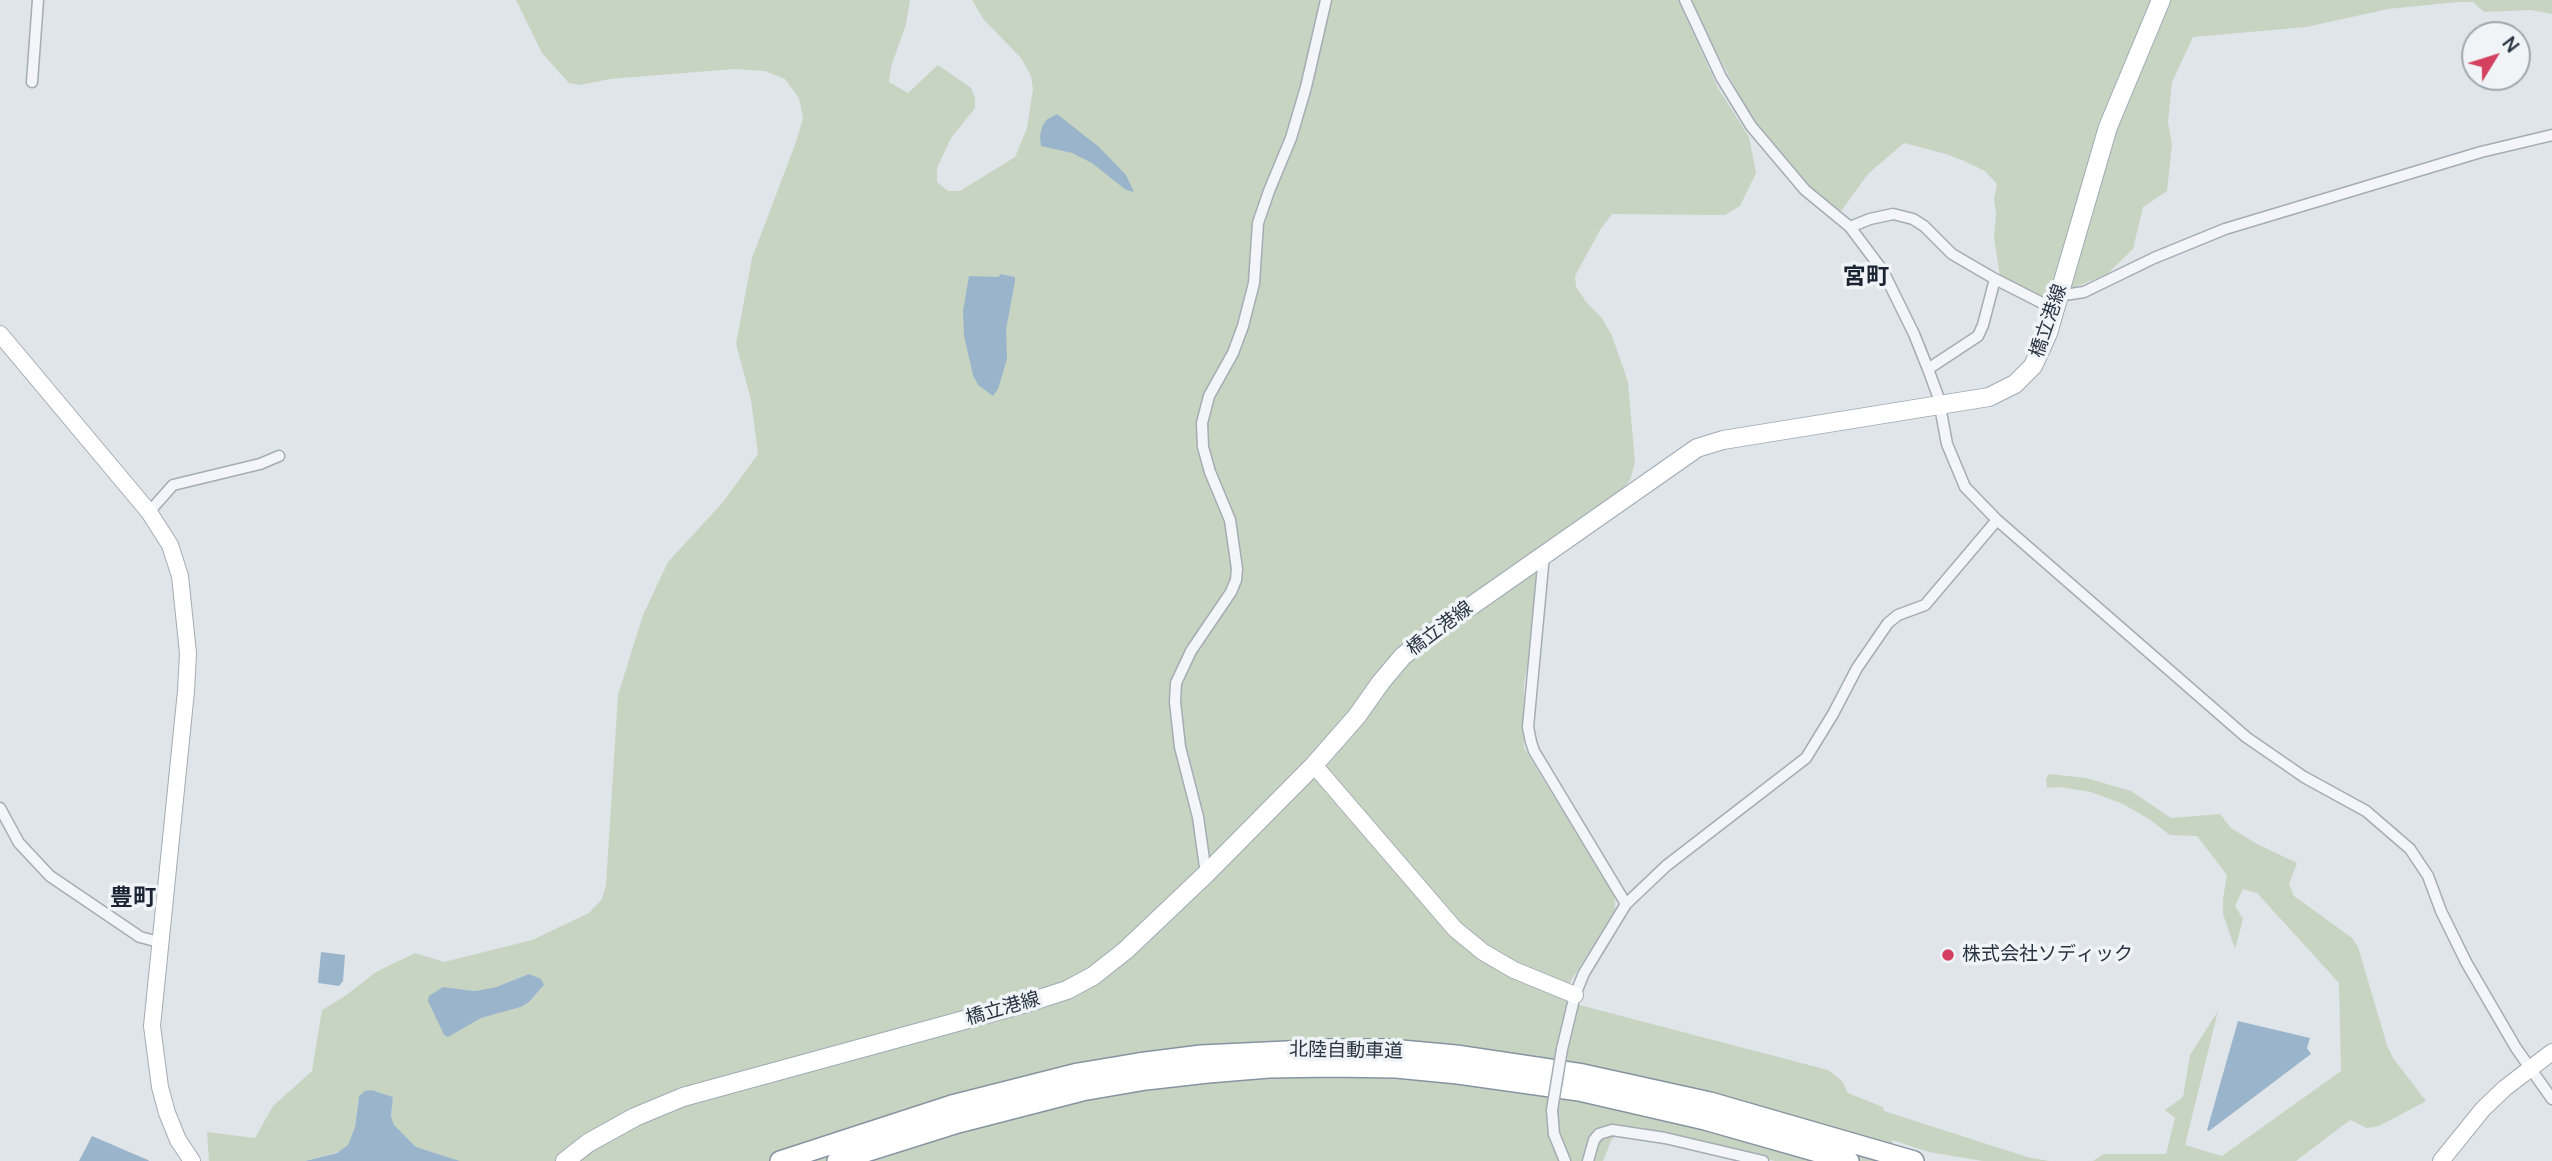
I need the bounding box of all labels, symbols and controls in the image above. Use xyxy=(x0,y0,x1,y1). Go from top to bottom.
north arrow xyxy=(2461,21,2531,91)
text: N xyxy=(2497,31,2525,58)
district label: 宮町 xyxy=(1843,264,1889,292)
street label: 橋立港線 xyxy=(2026,281,2072,361)
street label: 橋立港線 xyxy=(1403,597,1477,661)
district label: 豊町 xyxy=(110,885,156,913)
place label: 株式会社ソディック xyxy=(1962,944,2133,966)
marker: 株式会社ソディック xyxy=(1940,947,1956,963)
street label: 橋立港線 xyxy=(963,988,1043,1030)
street label: 北陸自動車道 xyxy=(1289,1039,1403,1063)

